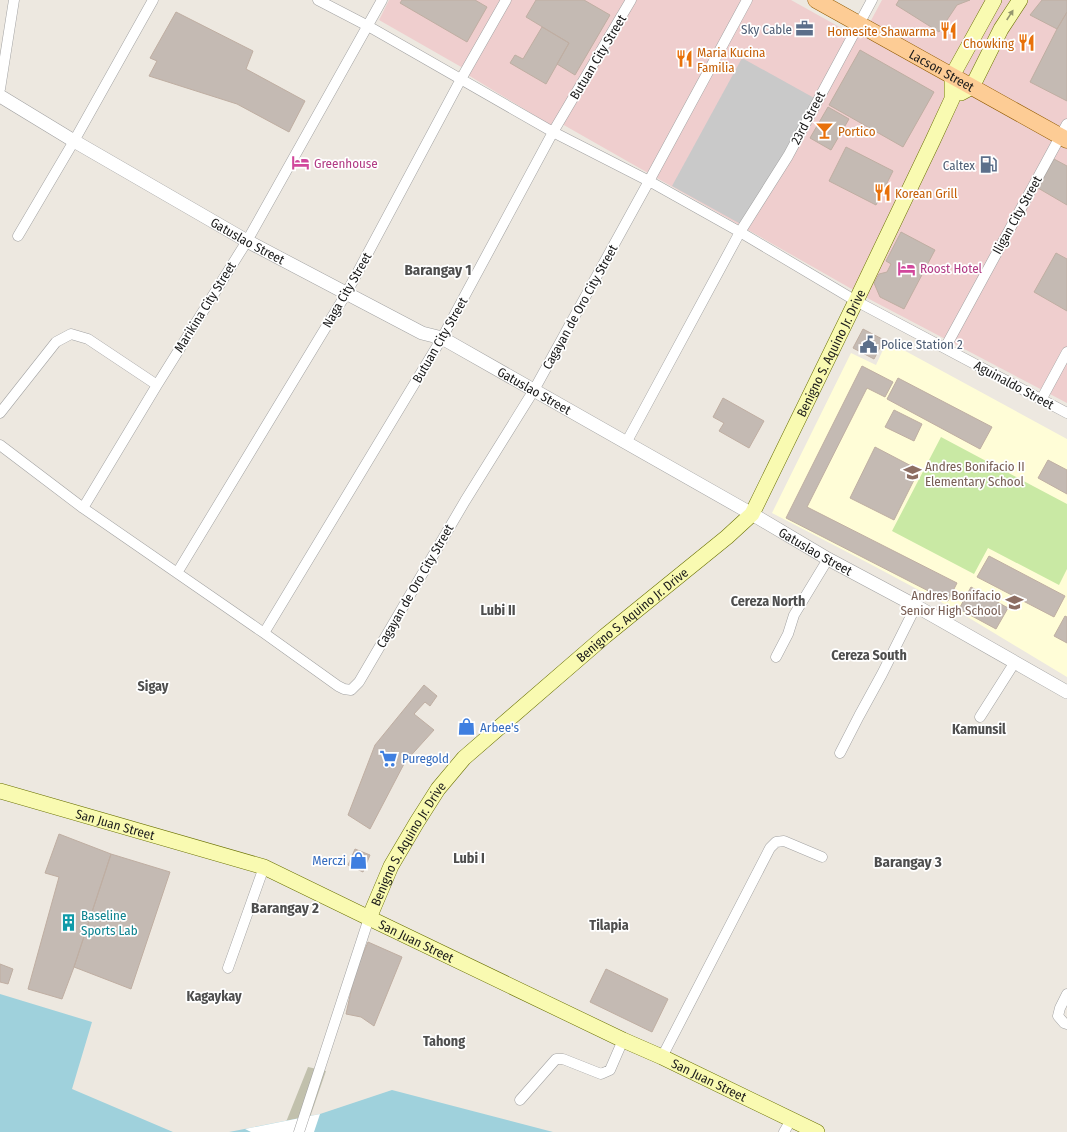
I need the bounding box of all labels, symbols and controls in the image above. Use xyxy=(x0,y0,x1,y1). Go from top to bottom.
one-way arrow xyxy=(1006,9,1013,21)
street label: Butuan City Street xyxy=(567,11,630,102)
office icon: Sky Cable xyxy=(795,19,815,39)
restaurant icon: Homesite Shawarma xyxy=(939,21,959,41)
place label: Sky Cable xyxy=(741,22,792,37)
place label: Homesite Shawarma xyxy=(827,24,936,39)
restaurant icon: Chowking xyxy=(1017,33,1037,53)
place label: Chowking xyxy=(963,36,1015,51)
place label: Maria Kucina Familia xyxy=(697,45,765,75)
street label: Lacson Street xyxy=(907,46,977,95)
restaurant icon: Maria Kucina Familia xyxy=(674,49,694,69)
street label: 23rd Street xyxy=(788,88,829,147)
bar icon: Portico xyxy=(815,121,835,141)
place label: Portico xyxy=(838,124,876,139)
hotel icon: Greenhouse xyxy=(291,153,311,173)
fuel station icon: Caltex xyxy=(978,155,998,175)
place label: Greenhouse xyxy=(314,156,378,171)
place label: Caltex xyxy=(943,158,975,173)
street label: Iligan City Street xyxy=(989,173,1045,257)
restaurant icon: Korean Grill xyxy=(872,183,892,203)
place label: Korean Grill xyxy=(895,186,958,201)
street label: Gatuslao Street xyxy=(208,214,288,267)
street label: Cagayan de Oro City Street xyxy=(539,241,621,372)
street label: Naga City Street xyxy=(319,249,375,330)
street label: Marikina City Street xyxy=(171,258,239,355)
hotel icon: Roost Hotel xyxy=(897,258,917,278)
district label: Barangay 1 xyxy=(404,261,472,279)
place label: Roost Hotel xyxy=(920,261,983,276)
street label: Benigno S. Aquino Jr. Drive xyxy=(793,287,868,419)
street label: Butuan City Street xyxy=(409,294,471,385)
public building icon: Police Station 2 xyxy=(858,334,878,354)
place label: Police Station 2 xyxy=(881,337,963,352)
street label: Aguinaldo Street xyxy=(972,358,1057,413)
street label: Gatuslao Street xyxy=(495,364,574,418)
place label: Andres Bonifacio II Elementary School xyxy=(925,459,1025,489)
school or university icon: Andres Bonifacio II Elementary School xyxy=(902,463,922,483)
street label: Cagayan de Oro City Street xyxy=(373,521,457,650)
street label: Gatuslao Street xyxy=(776,524,856,578)
street label: Benigno S. Aquino Jr. Drive xyxy=(573,564,691,665)
place label: Andres Bonifacio Senior High School xyxy=(900,588,1002,618)
school or university icon: Andres Bonifacio Senior High School xyxy=(1004,592,1024,612)
district label: Cereza North xyxy=(731,593,805,610)
district label: Lubi II xyxy=(480,602,516,619)
district label: Cereza South xyxy=(831,647,907,664)
district label: Sigay xyxy=(138,678,169,695)
shop icon: Arbee's xyxy=(457,717,477,737)
place label: Arbee's xyxy=(480,720,520,735)
district label: Kamunsil xyxy=(952,721,1006,738)
supermarket icon: Puregold xyxy=(379,748,399,768)
place label: Puregold xyxy=(402,751,449,766)
street label: Benigno S. Aquino Jr. Drive xyxy=(368,779,448,908)
street label: San Juan Street xyxy=(74,806,157,843)
shop icon: Merczi xyxy=(349,850,369,870)
district label: Lubi I xyxy=(453,850,485,867)
place label: Merczi xyxy=(312,853,346,868)
district label: Barangay 3 xyxy=(874,853,942,871)
district label: Barangay 2 xyxy=(251,899,319,917)
place label: Baseline Sports Lab xyxy=(81,908,138,938)
building icon: Baseline Sports Lab xyxy=(58,912,78,932)
street label: San Juan Street xyxy=(376,916,457,965)
district label: Tilapia xyxy=(589,917,629,934)
district label: Kagaykay xyxy=(186,988,242,1005)
district label: Tahong xyxy=(423,1033,465,1050)
street label: San Juan Street xyxy=(669,1055,750,1105)

